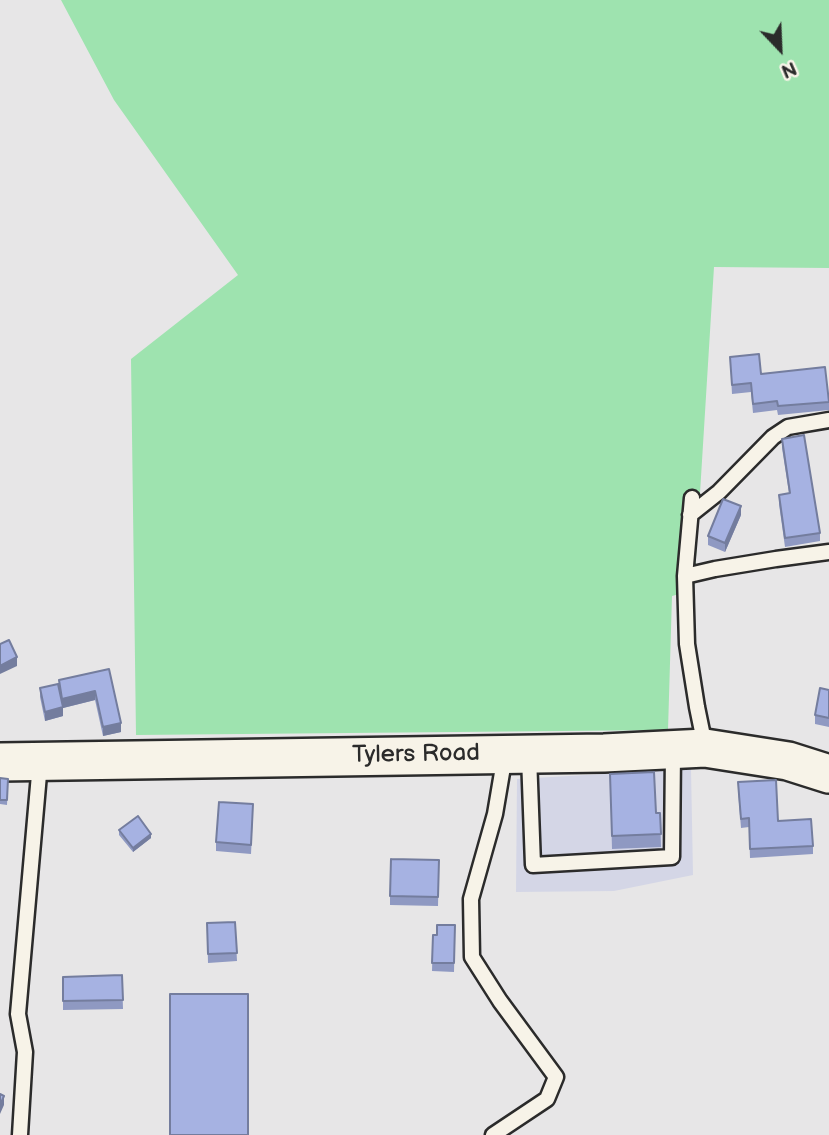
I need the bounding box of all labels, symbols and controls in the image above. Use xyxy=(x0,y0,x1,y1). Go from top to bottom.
north arrow xyxy=(745,14,815,84)
text: N xyxy=(777,55,799,82)
street label: Tylers Road xyxy=(352,739,480,771)

